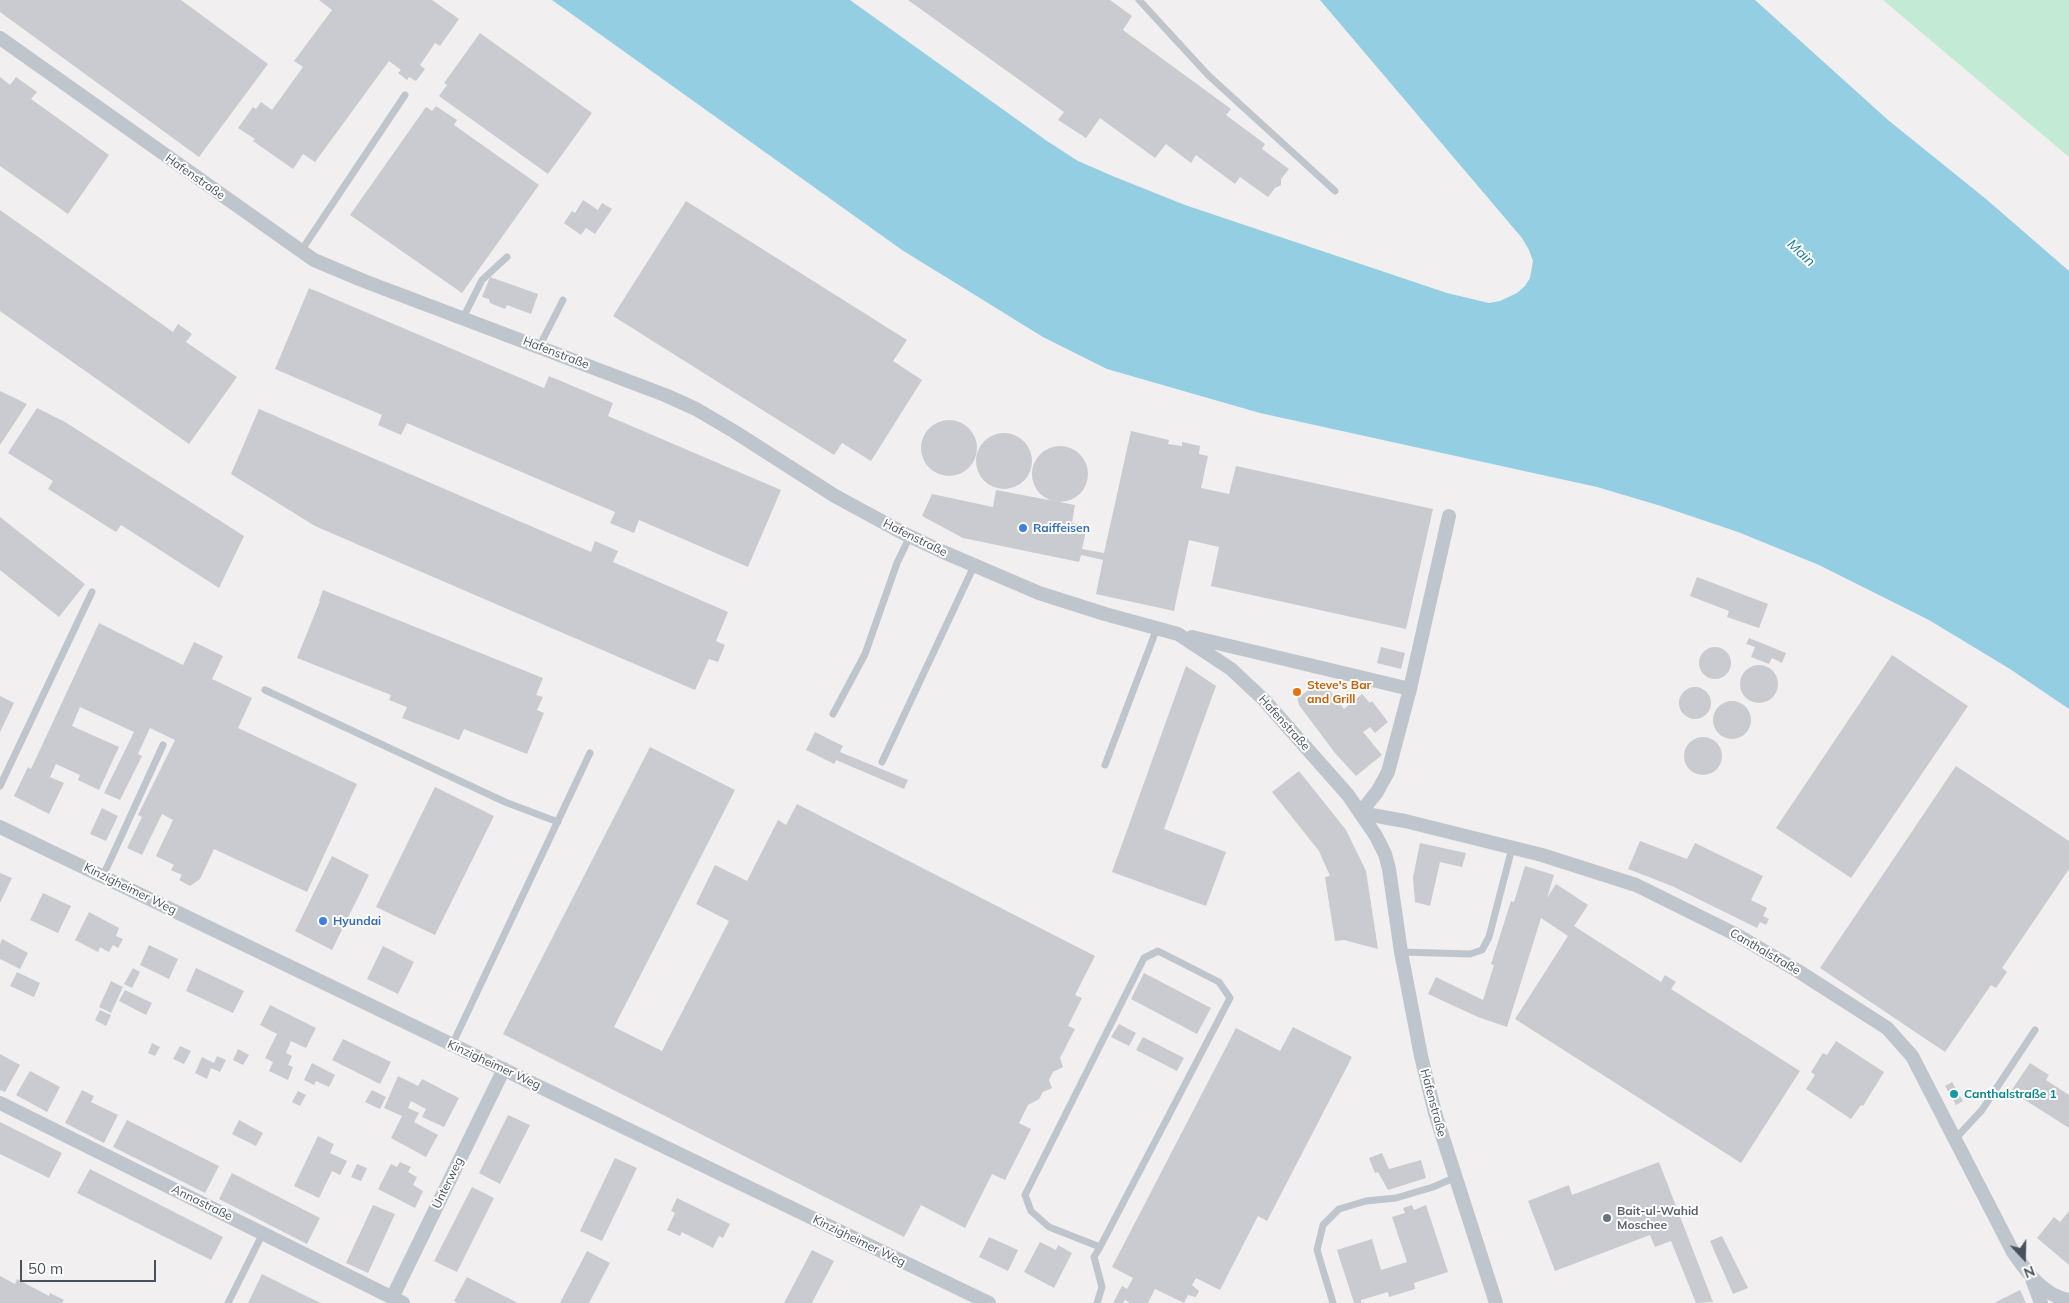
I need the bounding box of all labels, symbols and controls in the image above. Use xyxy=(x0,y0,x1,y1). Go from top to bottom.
street label: Hafenstraße xyxy=(162,151,228,203)
water label: Main xyxy=(1784,236,1818,270)
street label: Hafenstraße xyxy=(521,334,591,372)
street label: Hafenstraße xyxy=(881,516,949,560)
place label: Raiffeisen xyxy=(1033,521,1090,535)
marker: Raiffeisen xyxy=(1017,522,1029,534)
place label: Steve's Bar and Grill xyxy=(1307,678,1371,706)
marker: Steve's Bar and Grill xyxy=(1291,686,1303,698)
street label: Hafenstraße xyxy=(1255,692,1313,754)
street label: Kinzigheimer Weg xyxy=(81,860,179,918)
place label: Hyundai xyxy=(333,914,381,928)
marker: Hyundai xyxy=(317,915,329,927)
street label: Canthalstraße xyxy=(1727,926,1803,978)
street label: Kinzigheimer Weg xyxy=(445,1037,543,1093)
street label: Hafenstraße xyxy=(1417,1068,1449,1138)
place label: Canthalstraße 1 xyxy=(1964,1087,2057,1101)
marker: Canthalstraße 1 xyxy=(1948,1088,1960,1100)
street label: Unterweg xyxy=(429,1155,467,1211)
street label: Annastraße xyxy=(169,1182,235,1224)
place label: Bait-ul-Wahid Moschee xyxy=(1617,1204,1699,1232)
street label: Kinzigheimer Weg xyxy=(810,1212,908,1270)
marker: Bait-ul-Wahid Moschee xyxy=(1601,1212,1613,1224)
north arrow xyxy=(1999,1233,2049,1283)
scale bar xyxy=(22,1250,159,1282)
text: 50 m xyxy=(28,1259,63,1278)
text: N xyxy=(2021,1262,2038,1282)

